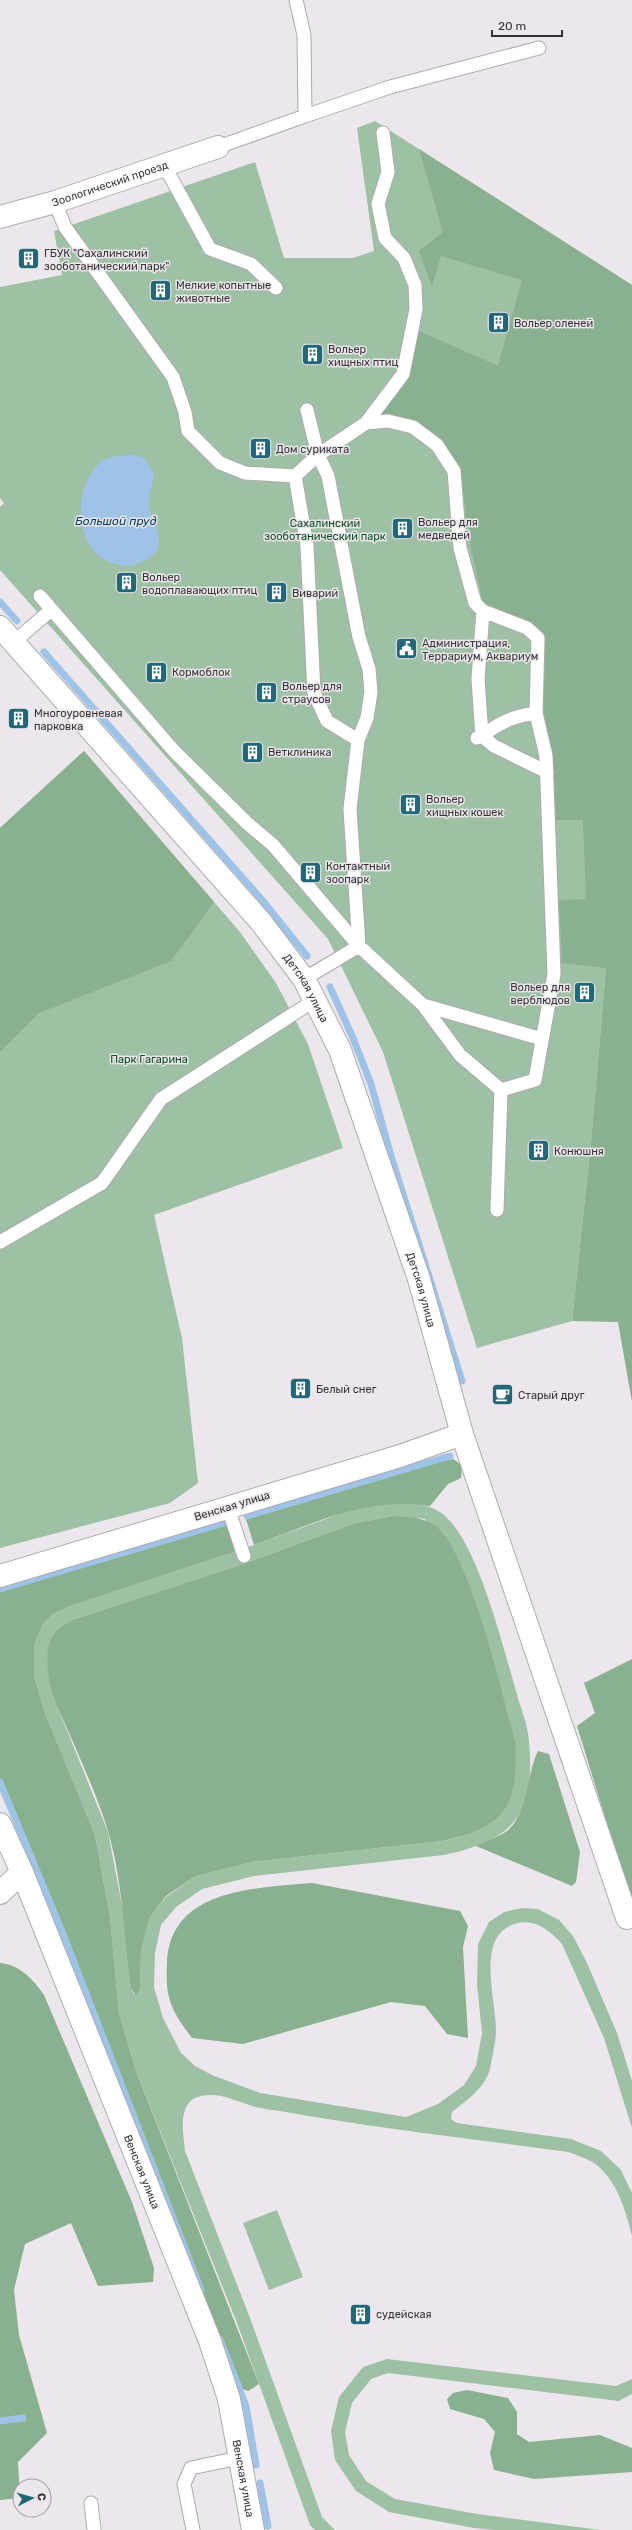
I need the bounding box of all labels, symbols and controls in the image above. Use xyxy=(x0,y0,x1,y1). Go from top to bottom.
scale bar xyxy=(492,12,562,38)
text: 20 m xyxy=(498,19,526,33)
street label: Зоологический проезд xyxy=(50,158,170,209)
building icon: ГБУК "Сахалинский зооботанический парк" xyxy=(16,246,42,272)
place label: ГБУК "Сахалинский зооботанический парк" xyxy=(44,247,170,273)
building icon: Мелкие копытные животные xyxy=(147,278,173,304)
place label: Мелкие копытные животные xyxy=(176,279,271,305)
building icon: Вольер оленей xyxy=(486,310,512,336)
place label: Вольер оленей xyxy=(514,317,593,330)
building icon: Вольер хищных птиц xyxy=(300,342,326,368)
place label: Вольер хищных птиц xyxy=(328,343,399,369)
building icon: Дом суриката xyxy=(248,436,274,462)
place label: Дом суриката xyxy=(276,443,349,456)
water label: Большой пруд xyxy=(75,514,157,528)
building icon: Вольер для медведей xyxy=(389,515,415,541)
place label: Вольер для медведей xyxy=(418,516,478,542)
park label: Сахалинский зооботанический парк xyxy=(264,517,386,543)
building icon: Вольер водоплавающих птиц xyxy=(114,570,140,596)
place label: Вольер водоплавающих птиц xyxy=(142,571,257,597)
building icon: Виварий xyxy=(264,580,290,606)
place label: Виварий xyxy=(292,587,338,600)
public building icon: Администрация, Террариум, Аквариум xyxy=(393,636,419,662)
place label: Администрация, Террариум, Аквариум xyxy=(422,637,538,663)
building icon: Кормоблок xyxy=(143,659,169,685)
place label: Кормоблок xyxy=(172,666,230,679)
building icon: Вольер для страусов xyxy=(254,679,280,705)
place label: Вольер для страусов xyxy=(282,680,342,706)
building icon: Многоуровневая парковка xyxy=(5,706,31,732)
place label: Многоуровневая парковка xyxy=(34,707,123,733)
building icon: Ветклиника xyxy=(240,739,266,765)
place label: Ветклиника xyxy=(268,746,331,759)
building icon: Вольер хищных кошек xyxy=(398,792,424,818)
place label: Вольер хищных кошек xyxy=(426,793,503,819)
building icon: Контактный зоопарк xyxy=(298,859,324,885)
place label: Контактный зоопарк xyxy=(326,860,390,886)
street label: Детская улица xyxy=(281,951,331,1025)
building icon: Вольер для верблюдов xyxy=(572,980,598,1006)
place label: Вольер для верблюдов xyxy=(510,981,570,1007)
park label: Парк Гагарина xyxy=(110,1053,188,1066)
building icon: Конюшня xyxy=(526,1138,552,1164)
place label: Конюшня xyxy=(554,1145,604,1158)
street label: Детская улица xyxy=(404,1250,439,1329)
building icon: Белый снег xyxy=(288,1376,314,1402)
cafe icon: Старый друг xyxy=(489,1382,515,1408)
place label: Белый снег xyxy=(316,1383,377,1396)
place label: Старый друг xyxy=(518,1389,585,1402)
street label: Венская улица xyxy=(193,1488,271,1524)
street label: Венская улица xyxy=(122,2133,163,2211)
building icon: судейская xyxy=(347,2301,373,2327)
place label: судейская xyxy=(376,2308,432,2321)
street label: Венская улица xyxy=(230,2438,257,2518)
north arrow xyxy=(12,2478,52,2518)
text: С xyxy=(35,2492,48,2502)

